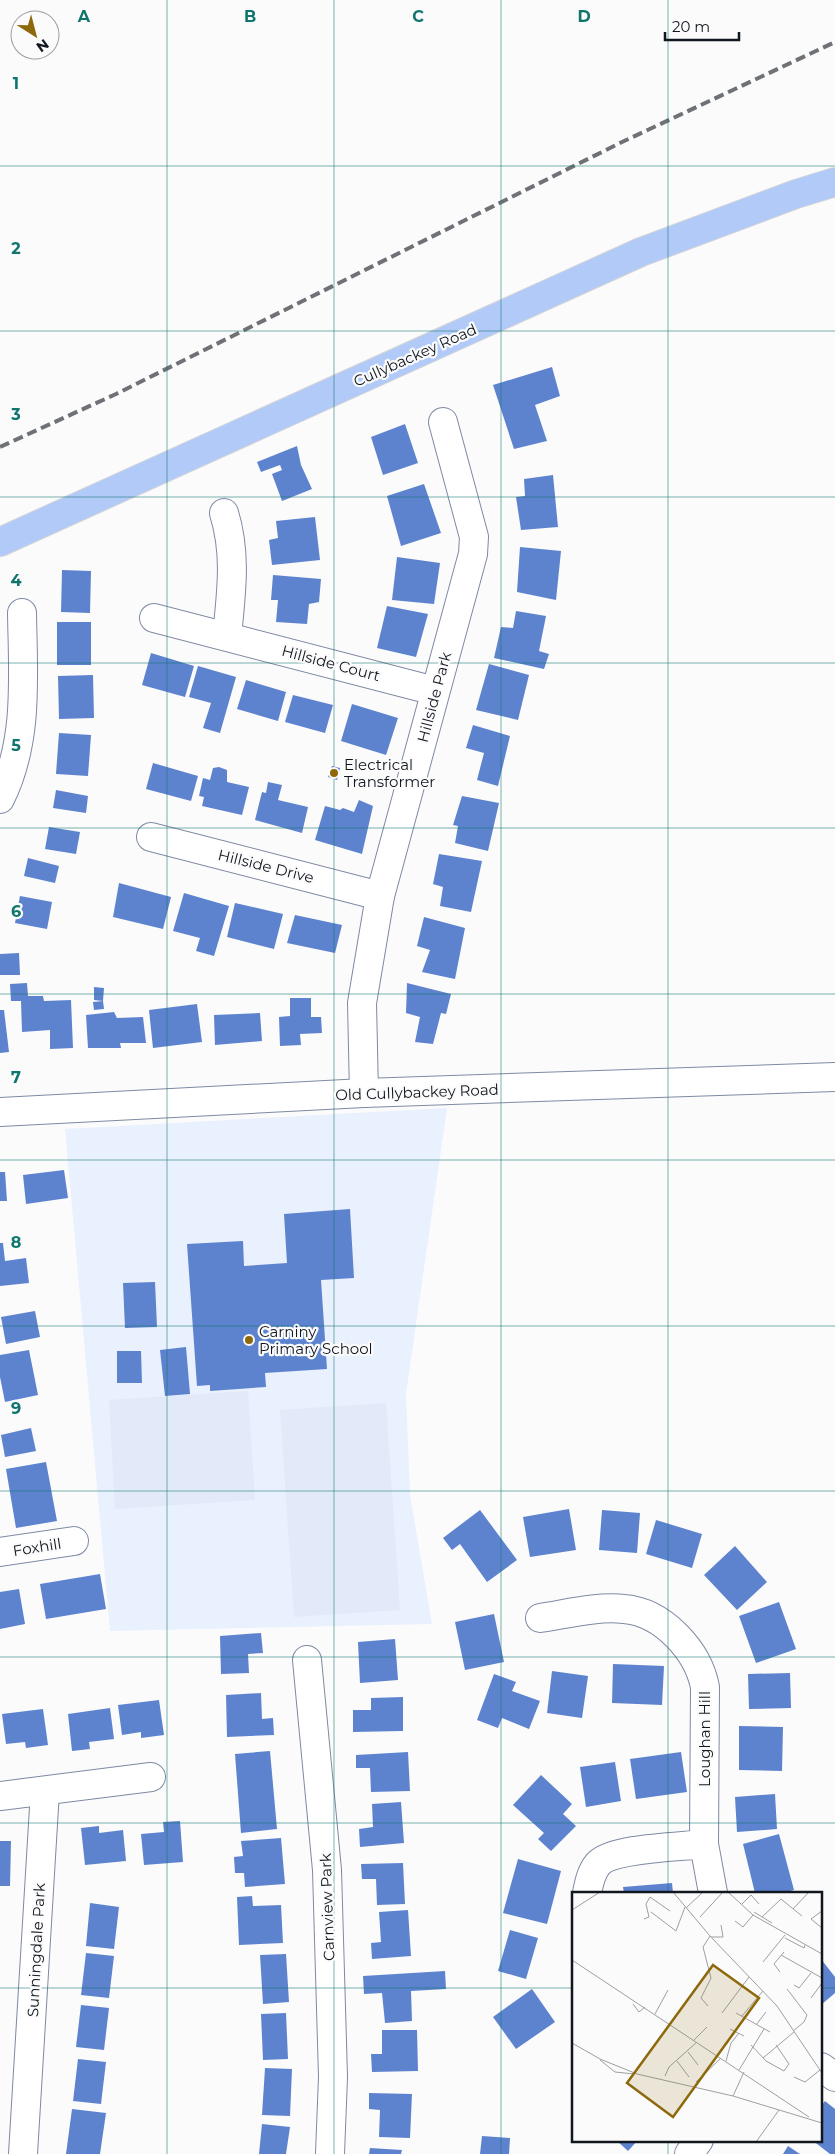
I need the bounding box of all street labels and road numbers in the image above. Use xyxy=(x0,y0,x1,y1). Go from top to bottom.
street label: Cullybackey Road xyxy=(350,319,480,391)
street label: Hillside Court xyxy=(280,641,382,685)
street label: Hillside Park xyxy=(413,650,455,744)
street label: Hillside Drive xyxy=(216,845,316,887)
street label: Old Cullybackey Road xyxy=(335,1080,499,1104)
street label: Foxhill xyxy=(11,1534,63,1560)
street label: Loughan Hill xyxy=(695,1691,714,1787)
street label: Carnview Park xyxy=(316,1853,338,1961)
street label: Sunningdale Park xyxy=(23,1882,49,2018)

